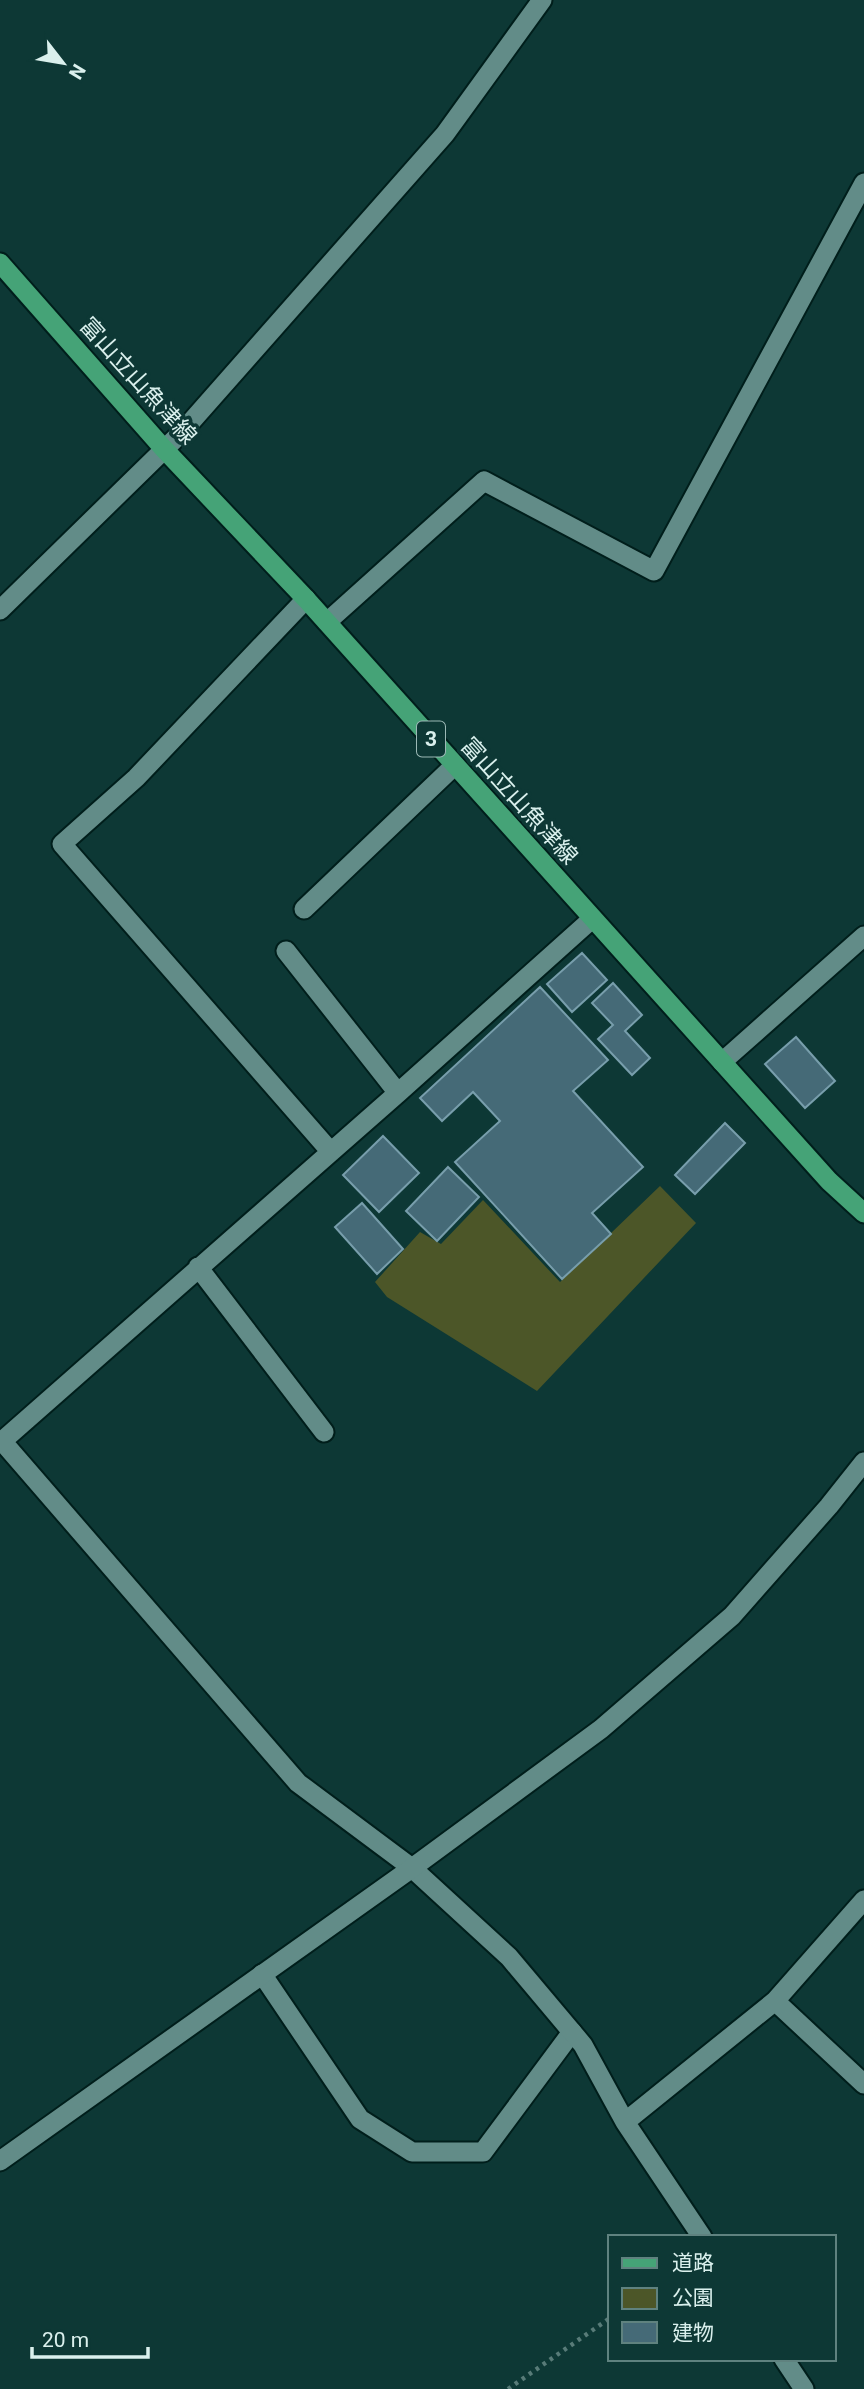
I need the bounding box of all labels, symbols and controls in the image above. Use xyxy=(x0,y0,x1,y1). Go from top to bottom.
north arrow xyxy=(28,28,98,98)
text: N xyxy=(64,60,90,83)
street label: 富山立山魚津線 xyxy=(74,312,202,450)
road number: 3 xyxy=(417,722,445,756)
street label: 富山立山魚津線 xyxy=(455,732,583,870)
legend xyxy=(608,2235,836,2361)
text: 道路 xyxy=(672,2251,714,2275)
text: 公園 xyxy=(672,2286,714,2310)
scale bar xyxy=(32,2316,147,2360)
text: 建物 xyxy=(672,2321,714,2345)
text: 20 m xyxy=(42,2328,89,2352)

